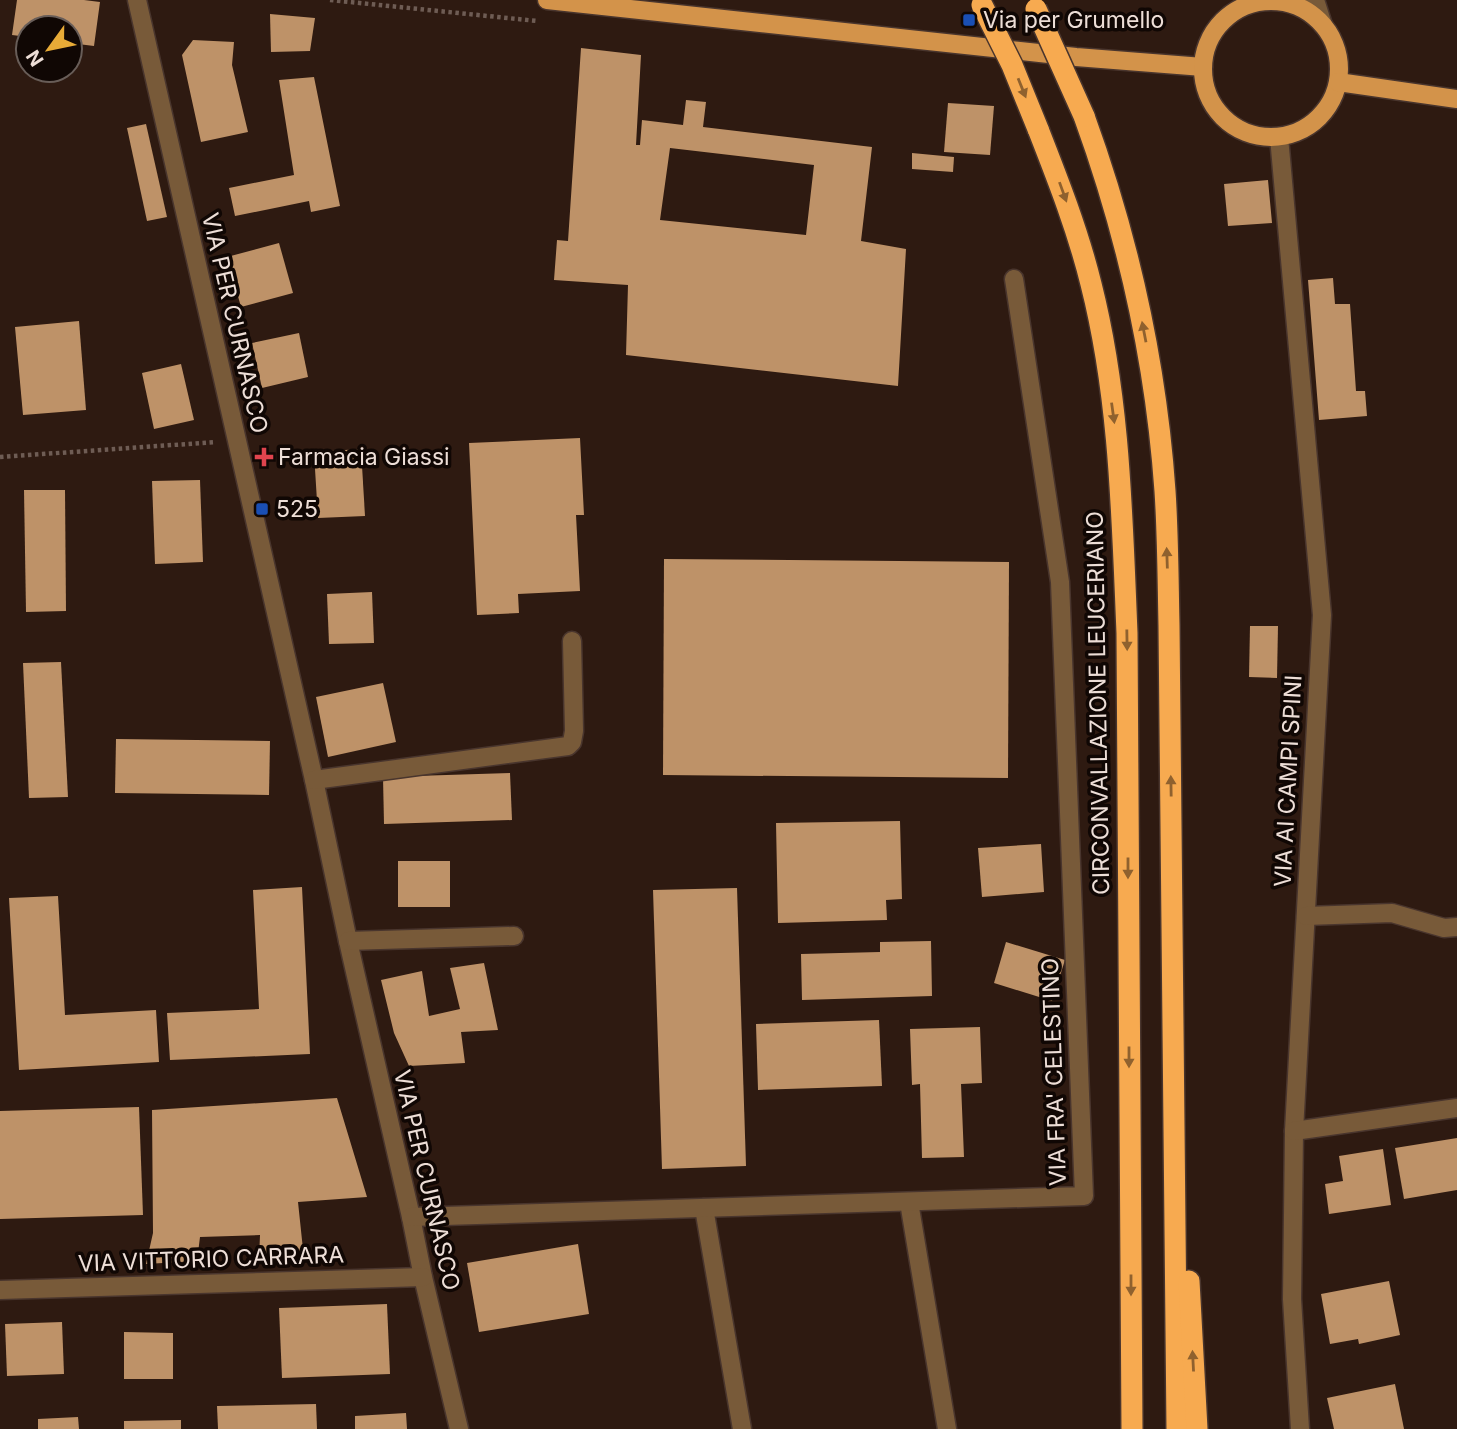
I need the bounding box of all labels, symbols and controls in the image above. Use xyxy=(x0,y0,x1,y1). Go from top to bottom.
place label: Via per Grumello xyxy=(983,6,1164,34)
marker: Via per Grumello xyxy=(961,12,977,28)
north arrow xyxy=(14,14,84,84)
text: N xyxy=(22,46,49,70)
one-way arrow xyxy=(1016,78,1027,99)
one-way arrow xyxy=(1057,182,1068,203)
street label: VIA PER CURNASCO xyxy=(196,210,274,436)
one-way arrow xyxy=(1138,321,1149,343)
one-way arrow xyxy=(1108,403,1119,425)
place label: Farmacia Giassi xyxy=(278,443,450,471)
marker: Farmacia Giassi xyxy=(256,449,272,465)
place label: 525 xyxy=(276,495,318,523)
marker: 525 xyxy=(254,501,270,517)
street label: CIRCONVALLAZIONE LEUCERIANO xyxy=(1081,511,1115,895)
one-way arrow xyxy=(1161,547,1173,569)
one-way arrow xyxy=(1121,630,1133,652)
street label: VIA AI CAMPI SPINI xyxy=(1268,674,1308,888)
one-way arrow xyxy=(1165,774,1177,796)
one-way arrow xyxy=(1122,857,1134,879)
street label: VIA FRA' CELESTINO xyxy=(1036,957,1072,1187)
one-way arrow xyxy=(1123,1047,1135,1069)
street label: VIA PER CURNASCO xyxy=(388,1067,466,1293)
street label: VIA VITTORIO CARRARA xyxy=(77,1240,345,1278)
one-way arrow xyxy=(1125,1274,1137,1296)
one-way arrow xyxy=(1188,1350,1199,1372)

